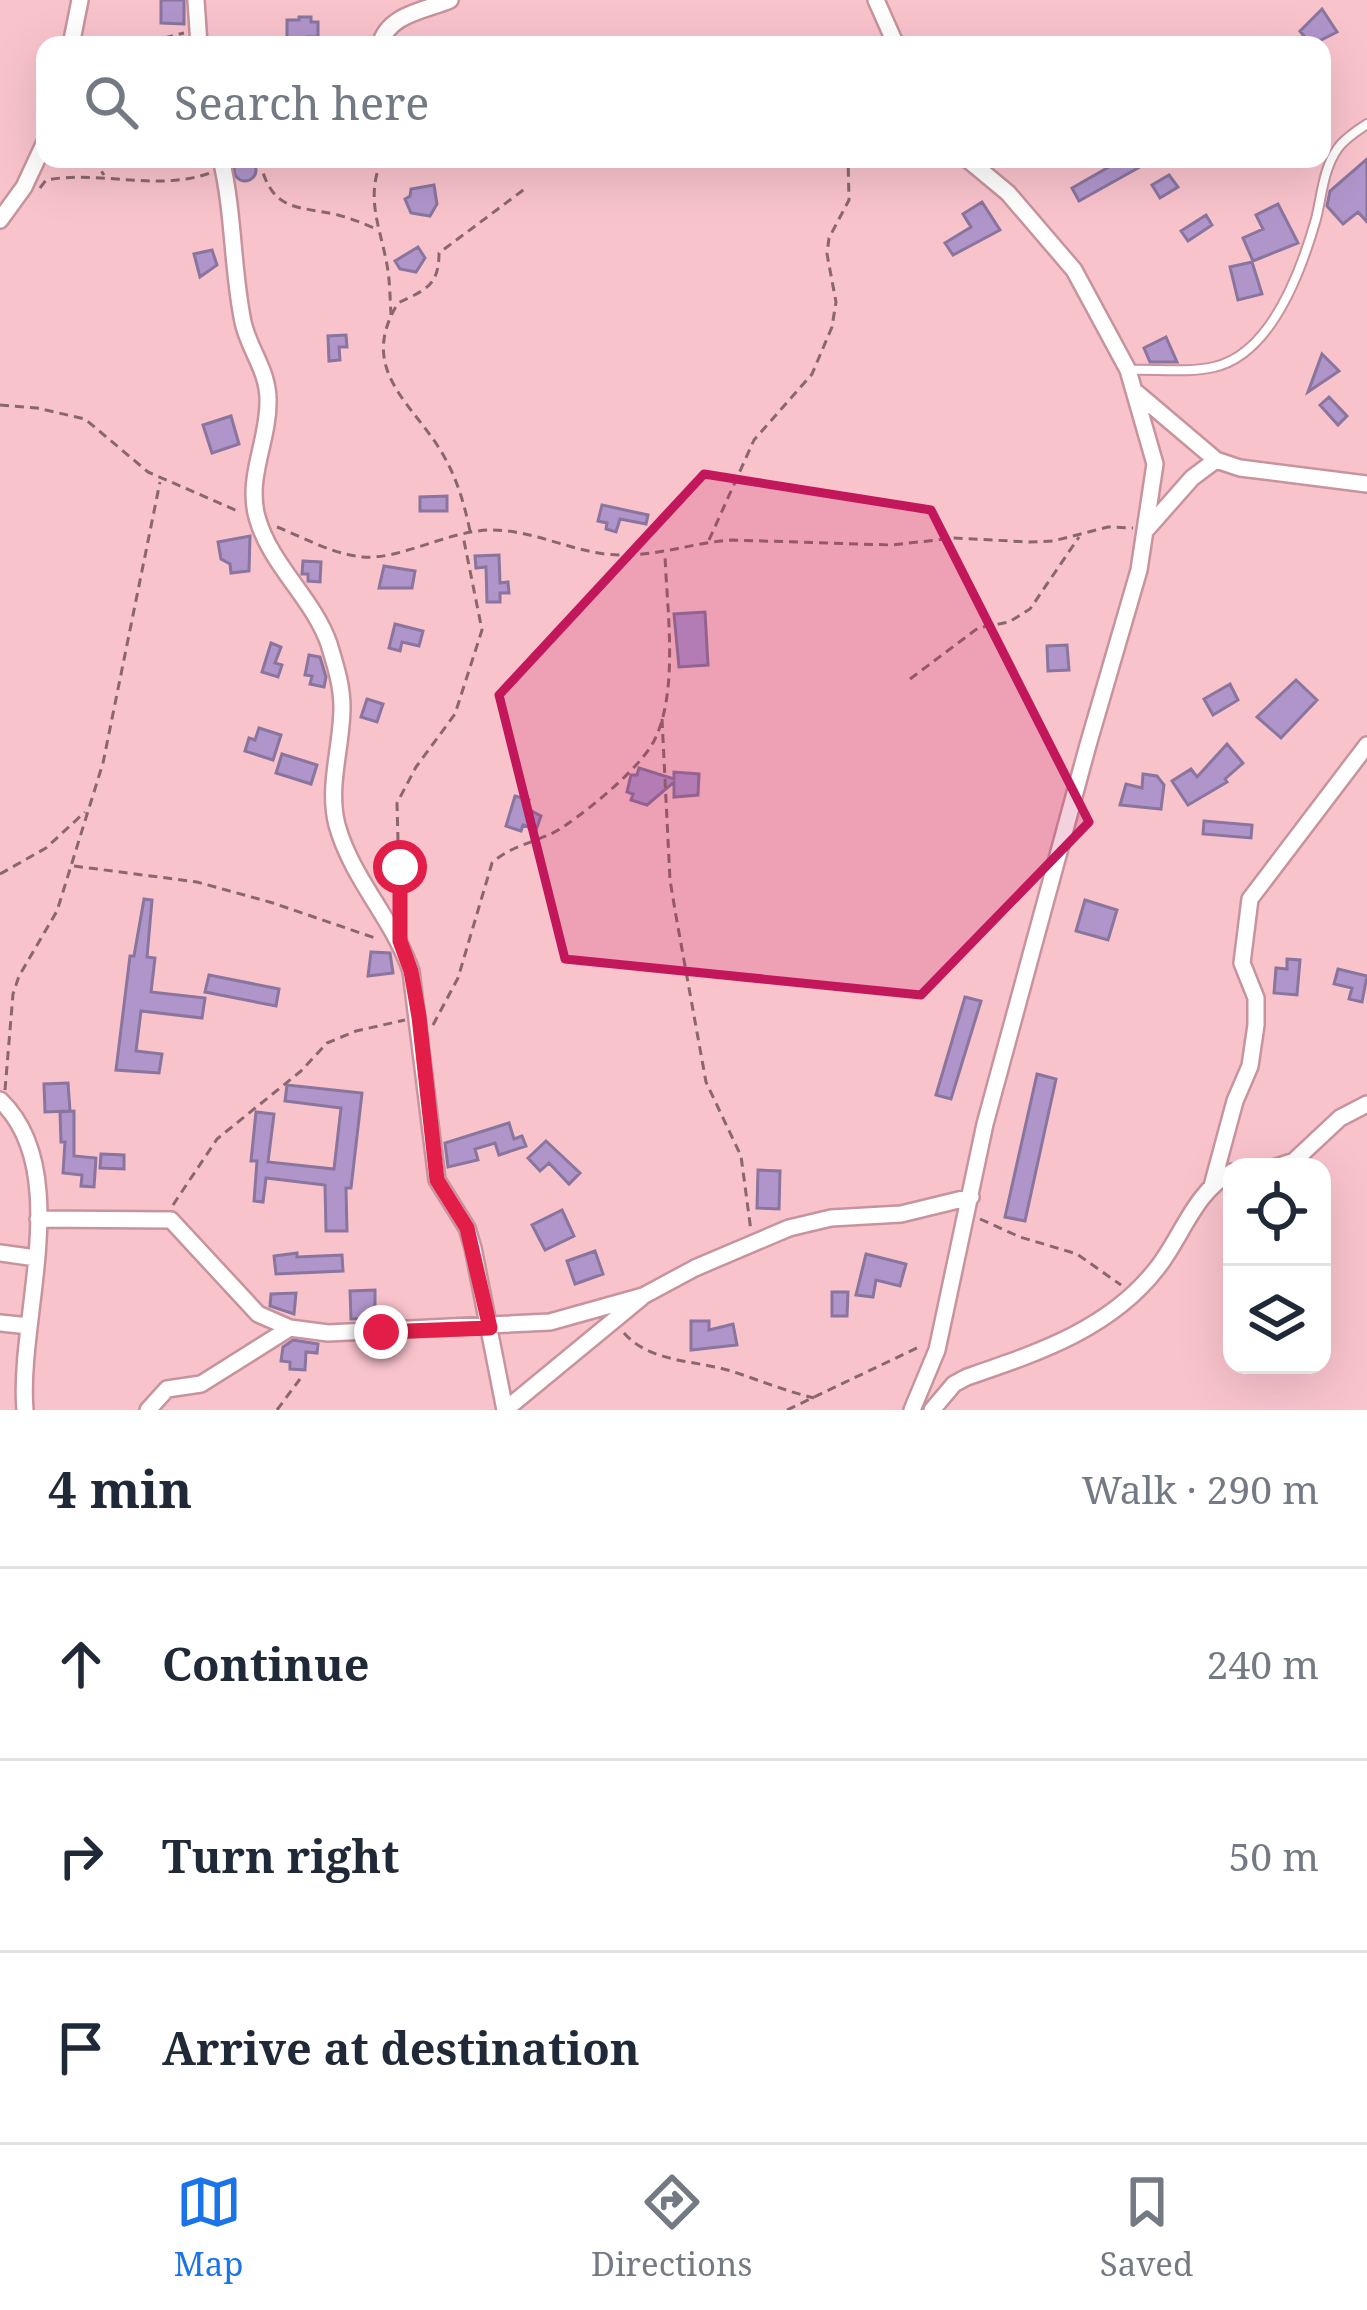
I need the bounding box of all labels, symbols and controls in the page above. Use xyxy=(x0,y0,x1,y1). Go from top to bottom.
search box xyxy=(36,36,1331,168)
icon: search xyxy=(78,69,144,135)
text: Search here xyxy=(174,72,429,133)
route start xyxy=(373,840,427,894)
map controls xyxy=(1223,1158,1331,1374)
button: locate xyxy=(1223,1158,1331,1266)
button: layers xyxy=(1223,1266,1331,1374)
route end xyxy=(354,1305,408,1359)
text: 4 min xyxy=(48,1453,192,1523)
text: Walk · 290 m xyxy=(1082,1462,1319,1515)
icon: ahead xyxy=(48,1631,114,1697)
text: Continue xyxy=(162,1633,370,1694)
text: 240 m xyxy=(1207,1637,1319,1690)
icon: right xyxy=(48,1823,114,1889)
text: Turn right xyxy=(162,1825,399,1886)
text: 50 m xyxy=(1228,1829,1319,1882)
icon: arrive xyxy=(48,2015,114,2081)
text: Arrive at destination xyxy=(162,2017,640,2078)
tab: Map xyxy=(174,2169,244,2286)
tab: Directions xyxy=(591,2169,752,2286)
tab: Saved xyxy=(1100,2169,1193,2286)

